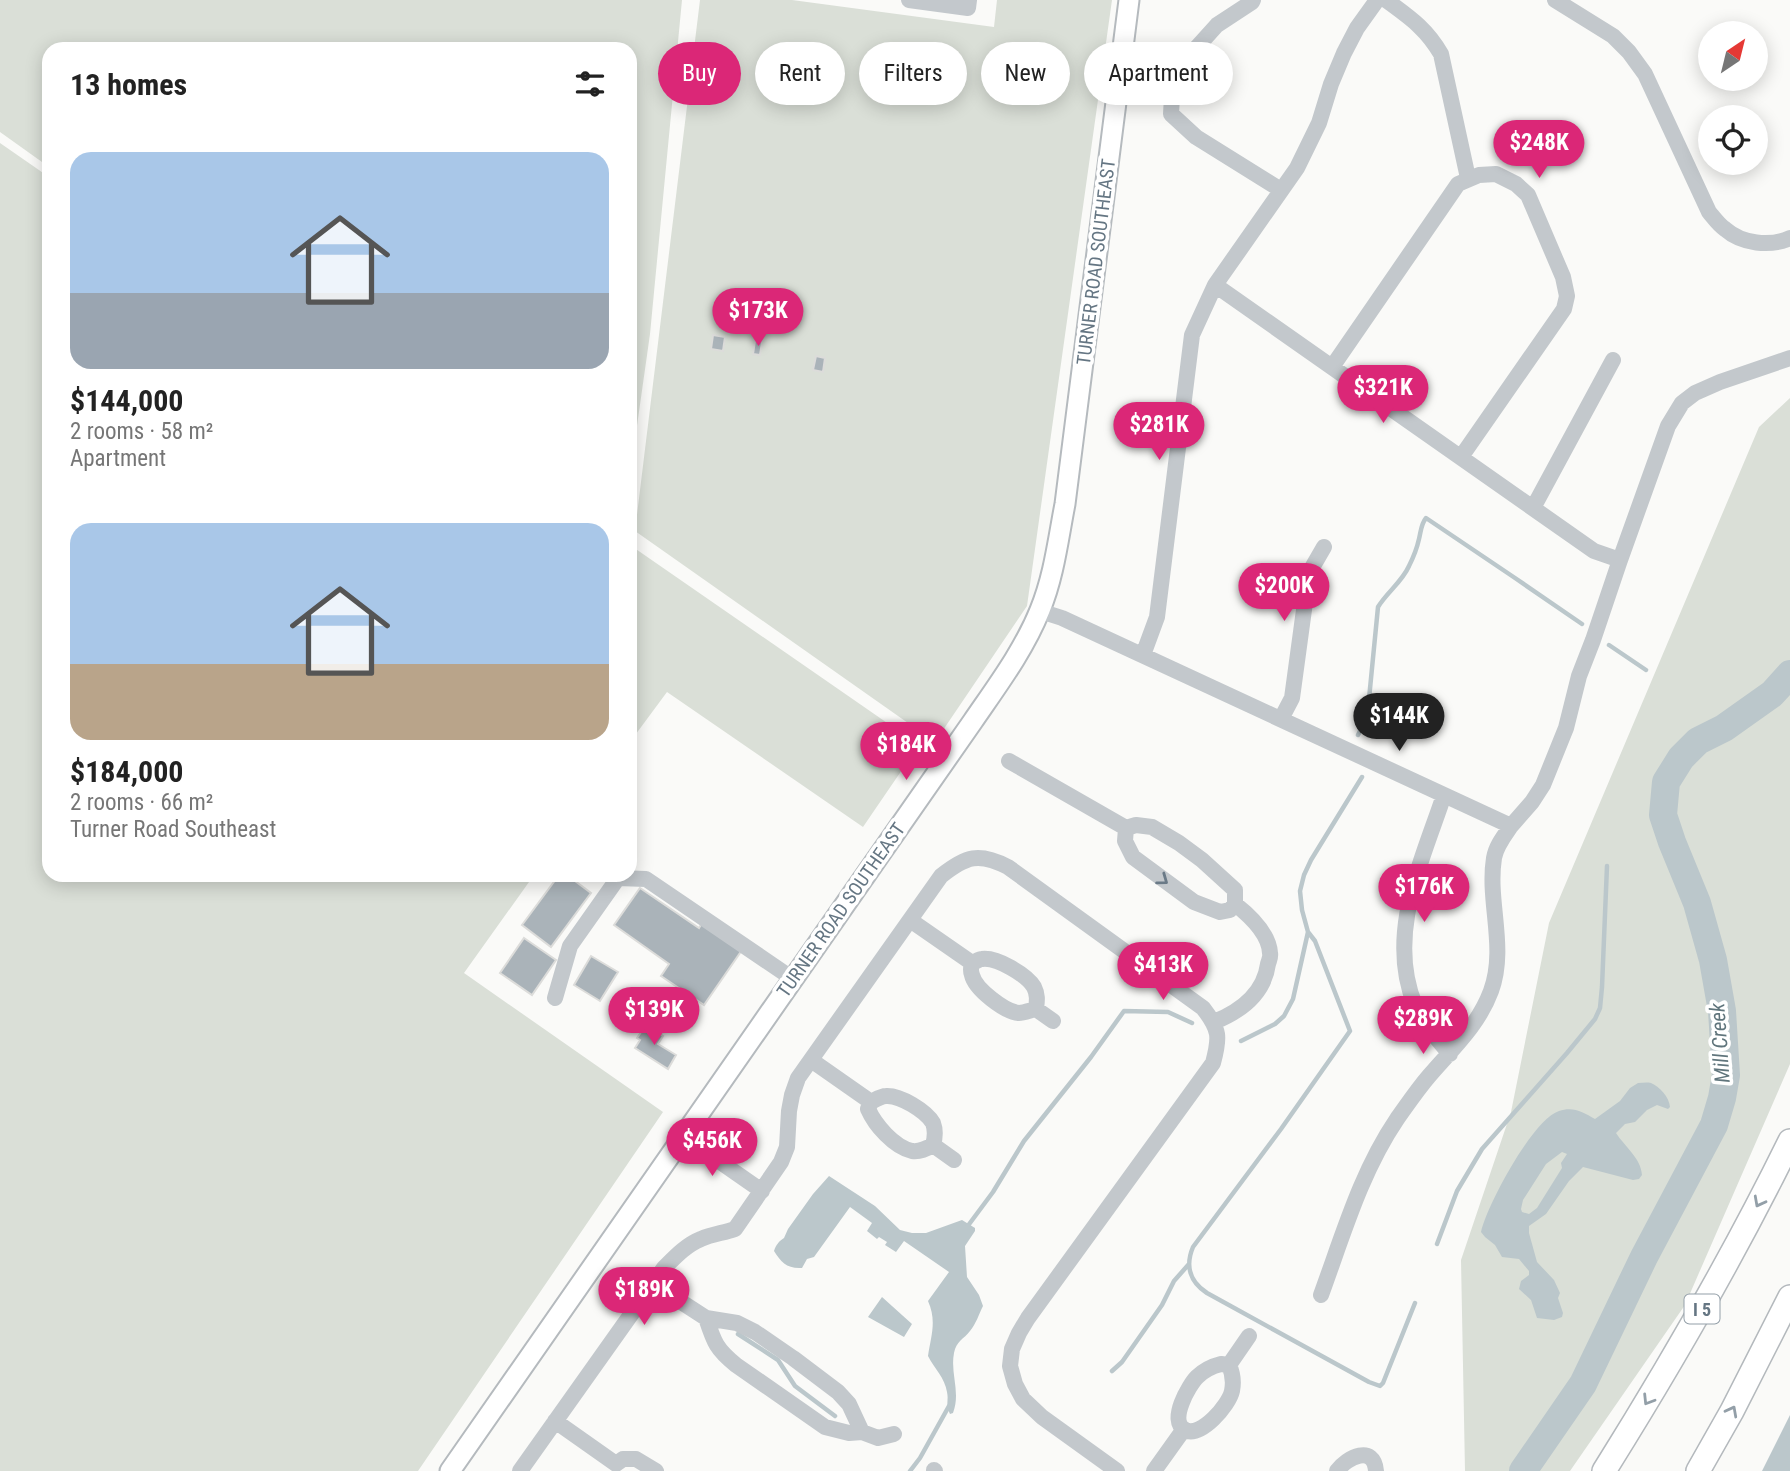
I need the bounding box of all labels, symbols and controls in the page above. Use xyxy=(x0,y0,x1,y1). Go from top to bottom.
north arrow xyxy=(1698,21,1768,91)
map controls xyxy=(1698,21,1768,175)
chip: Buy xyxy=(658,42,741,105)
chip: Rent xyxy=(755,42,845,105)
chip: Filters xyxy=(859,42,967,105)
chip: New xyxy=(981,42,1070,105)
chip: Apartment xyxy=(1084,42,1233,105)
icon: filters xyxy=(571,65,609,103)
text: 13 homes xyxy=(70,67,187,102)
button: locate xyxy=(1698,105,1768,175)
pin: $248K xyxy=(1490,120,1588,180)
text: $248K xyxy=(1509,129,1569,156)
street label: TURNER ROAD SOUTHEAST xyxy=(1072,158,1120,366)
icon: home xyxy=(277,197,403,323)
pin: $173K xyxy=(709,288,807,348)
text: $173K xyxy=(728,297,788,324)
pin: $321K xyxy=(1334,366,1432,425)
text: $321K xyxy=(1353,374,1413,401)
text: $144,000 xyxy=(70,383,183,418)
pin: $281K xyxy=(1110,402,1208,462)
text: $281K xyxy=(1129,411,1189,438)
text: 2 rooms · 58 m² xyxy=(70,418,213,445)
text: Apartment xyxy=(70,445,166,472)
pin: $200K xyxy=(1235,564,1333,623)
icon: home xyxy=(277,568,403,694)
text: $200K xyxy=(1254,572,1314,599)
pin: $144K xyxy=(1350,694,1448,753)
text: $144K xyxy=(1369,702,1429,729)
pin: $184K xyxy=(857,722,955,782)
text: $184K xyxy=(876,731,936,758)
text: $184,000 xyxy=(70,754,183,789)
text: 2 rooms · 66 m² xyxy=(70,789,213,816)
text: Turner Road Southeast xyxy=(70,816,276,843)
street label: TURNER ROAD SOUTHEAST xyxy=(772,818,910,1002)
pin: $176K xyxy=(1375,864,1473,924)
one-way arrow xyxy=(1155,871,1168,884)
text: $176K xyxy=(1394,873,1454,900)
pin: $413K xyxy=(1114,942,1212,1002)
text: $413K xyxy=(1133,951,1193,978)
pin: $139K xyxy=(605,988,703,1047)
text: $139K xyxy=(624,996,684,1023)
pin: $289K xyxy=(1374,996,1472,1056)
water label: Mill Creek xyxy=(1705,1001,1735,1084)
text: $289K xyxy=(1393,1005,1453,1032)
pin: $456K xyxy=(663,1118,761,1178)
text: $456K xyxy=(682,1127,742,1154)
one-way arrow xyxy=(1754,1194,1767,1207)
pin: $189K xyxy=(595,1268,693,1327)
text: $189K xyxy=(614,1276,674,1303)
road number: I 5 xyxy=(1684,1294,1720,1324)
one-way arrow xyxy=(1644,1392,1657,1405)
one-way arrow xyxy=(1724,1406,1737,1419)

